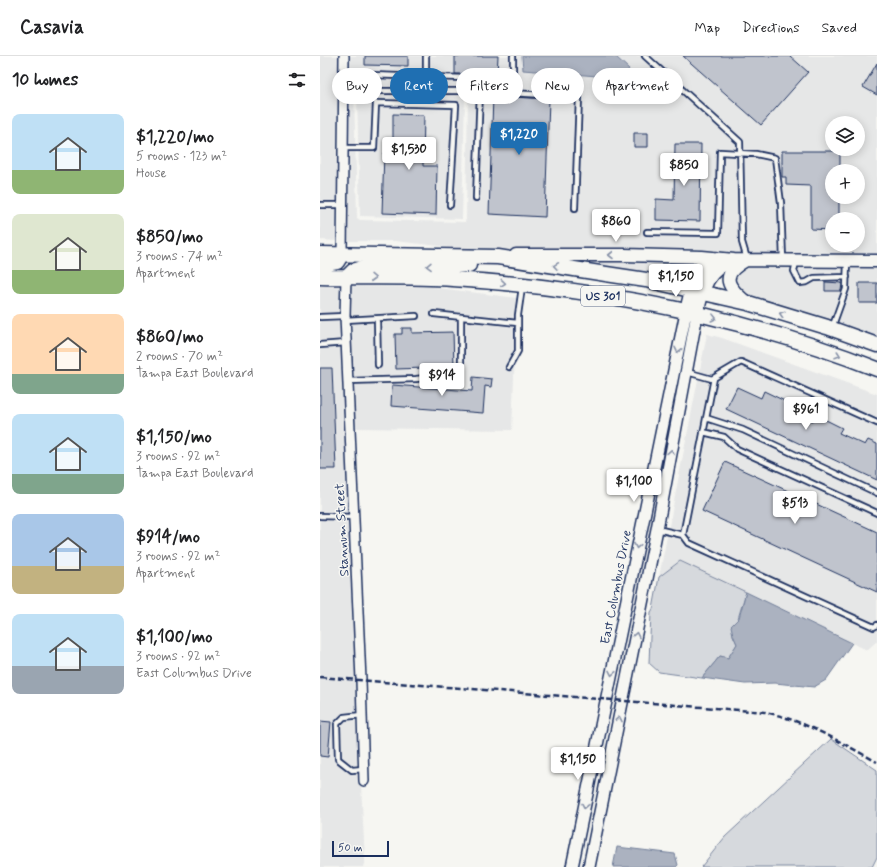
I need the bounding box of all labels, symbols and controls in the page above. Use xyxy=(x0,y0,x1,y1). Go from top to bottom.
text: Casavia xyxy=(20,15,84,40)
text: Map xyxy=(694,19,720,37)
text: Directions xyxy=(742,19,800,37)
text: Saved xyxy=(822,19,857,37)
chip: Buy xyxy=(332,68,382,104)
chip: Rent xyxy=(390,68,448,104)
chip: Filters xyxy=(456,68,523,104)
chip: New xyxy=(531,68,584,104)
chip: Apartment xyxy=(592,68,683,104)
text: 10 homes xyxy=(12,69,78,91)
icon: filters xyxy=(286,69,308,91)
map controls xyxy=(825,116,865,252)
button: layers xyxy=(825,116,865,156)
pin: $1,220 xyxy=(486,122,552,156)
text: $1,220/mo xyxy=(136,126,214,148)
text: $1,220 xyxy=(500,126,538,143)
icon: home xyxy=(44,130,92,178)
pin: $1,530 xyxy=(376,137,442,171)
text: $1,530 xyxy=(391,141,427,158)
text: 5 rooms · 123 m² xyxy=(136,148,227,165)
pin: $850 xyxy=(660,153,708,187)
text: $850 xyxy=(669,157,699,174)
button: + xyxy=(825,164,865,204)
text: House xyxy=(136,165,167,182)
pin: $860 xyxy=(592,209,640,243)
button: − xyxy=(825,212,865,252)
text: $860 xyxy=(601,213,631,230)
text: $850/mo xyxy=(136,226,203,248)
icon: home xyxy=(44,230,92,278)
text: 3 rooms · 74 m² xyxy=(136,248,223,265)
one-way arrow xyxy=(608,251,614,259)
one-way arrow xyxy=(426,262,432,271)
one-way arrow xyxy=(553,262,559,271)
pin: $1,150 xyxy=(643,264,709,298)
text: Apartment xyxy=(136,265,195,282)
text: $1,150 xyxy=(658,268,694,285)
one-way arrow xyxy=(370,274,376,282)
one-way arrow xyxy=(500,279,506,288)
road number: US 301 xyxy=(581,286,625,306)
one-way arrow xyxy=(779,310,786,319)
one-way arrow xyxy=(710,313,717,322)
text: $860/mo xyxy=(136,326,203,348)
icon: home xyxy=(44,330,92,378)
one-way arrow xyxy=(674,347,682,353)
text: 2 rooms · 70 m² xyxy=(136,348,223,365)
one-way arrow xyxy=(835,350,842,358)
pin: $914 xyxy=(418,363,466,397)
text: Tampa East Boulevard xyxy=(136,365,254,382)
text: $914 xyxy=(428,367,456,384)
pin: $961 xyxy=(782,397,830,431)
text: $961 xyxy=(793,401,819,418)
text: $1,150/mo xyxy=(136,426,212,448)
icon: home xyxy=(44,430,92,478)
text: 3 rooms · 92 m² xyxy=(136,448,220,465)
one-way arrow xyxy=(667,449,675,455)
text: Tampa East Boulevard xyxy=(136,465,254,482)
pin: $1,100 xyxy=(601,469,667,503)
text: $1,100 xyxy=(616,473,652,490)
street label: Stannum Street xyxy=(332,483,353,577)
pin: $513 xyxy=(771,491,819,525)
text: $513 xyxy=(782,495,808,512)
text: $914/mo xyxy=(136,526,200,548)
street label: East Columbus Drive xyxy=(597,529,636,646)
icon: home xyxy=(44,530,92,578)
one-way arrow xyxy=(633,543,642,549)
text: 3 rooms · 92 m² xyxy=(136,548,220,565)
text: Apartment xyxy=(136,565,195,582)
text: $1,100/mo xyxy=(136,626,213,648)
icon: home xyxy=(44,630,92,678)
one-way arrow xyxy=(632,632,640,638)
text: 3 rooms · 92 m² xyxy=(136,648,220,665)
text: East Columbus Drive xyxy=(136,665,252,682)
one-way arrow xyxy=(608,670,616,676)
one-way arrow xyxy=(615,716,623,722)
pin: $1,150 xyxy=(545,747,611,781)
text: $1,150 xyxy=(560,751,596,768)
one-way arrow xyxy=(581,803,590,809)
scale bar xyxy=(332,839,389,858)
text: 50 m xyxy=(338,841,363,855)

